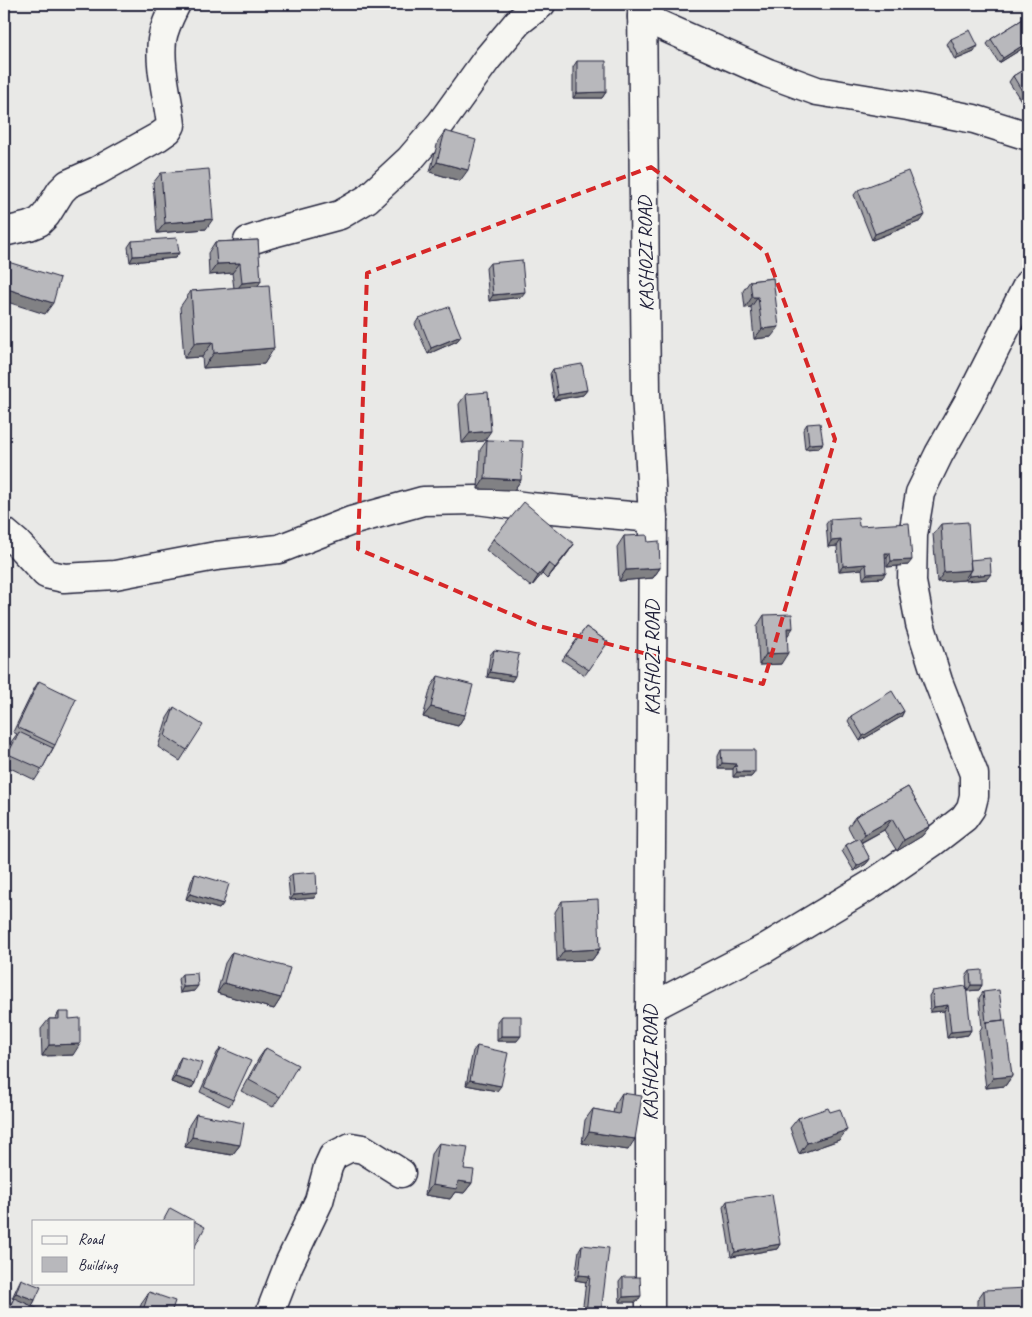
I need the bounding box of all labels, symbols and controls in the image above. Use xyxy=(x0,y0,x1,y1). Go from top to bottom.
street label: KASHOZI ROAD xyxy=(632,194,659,312)
street label: KASHOZI ROAD xyxy=(640,598,665,715)
street label: KASHOZI ROAD xyxy=(638,1003,663,1120)
legend xyxy=(32,1220,195,1284)
text: Road xyxy=(78,1230,105,1249)
text: Building xyxy=(78,1256,118,1275)

